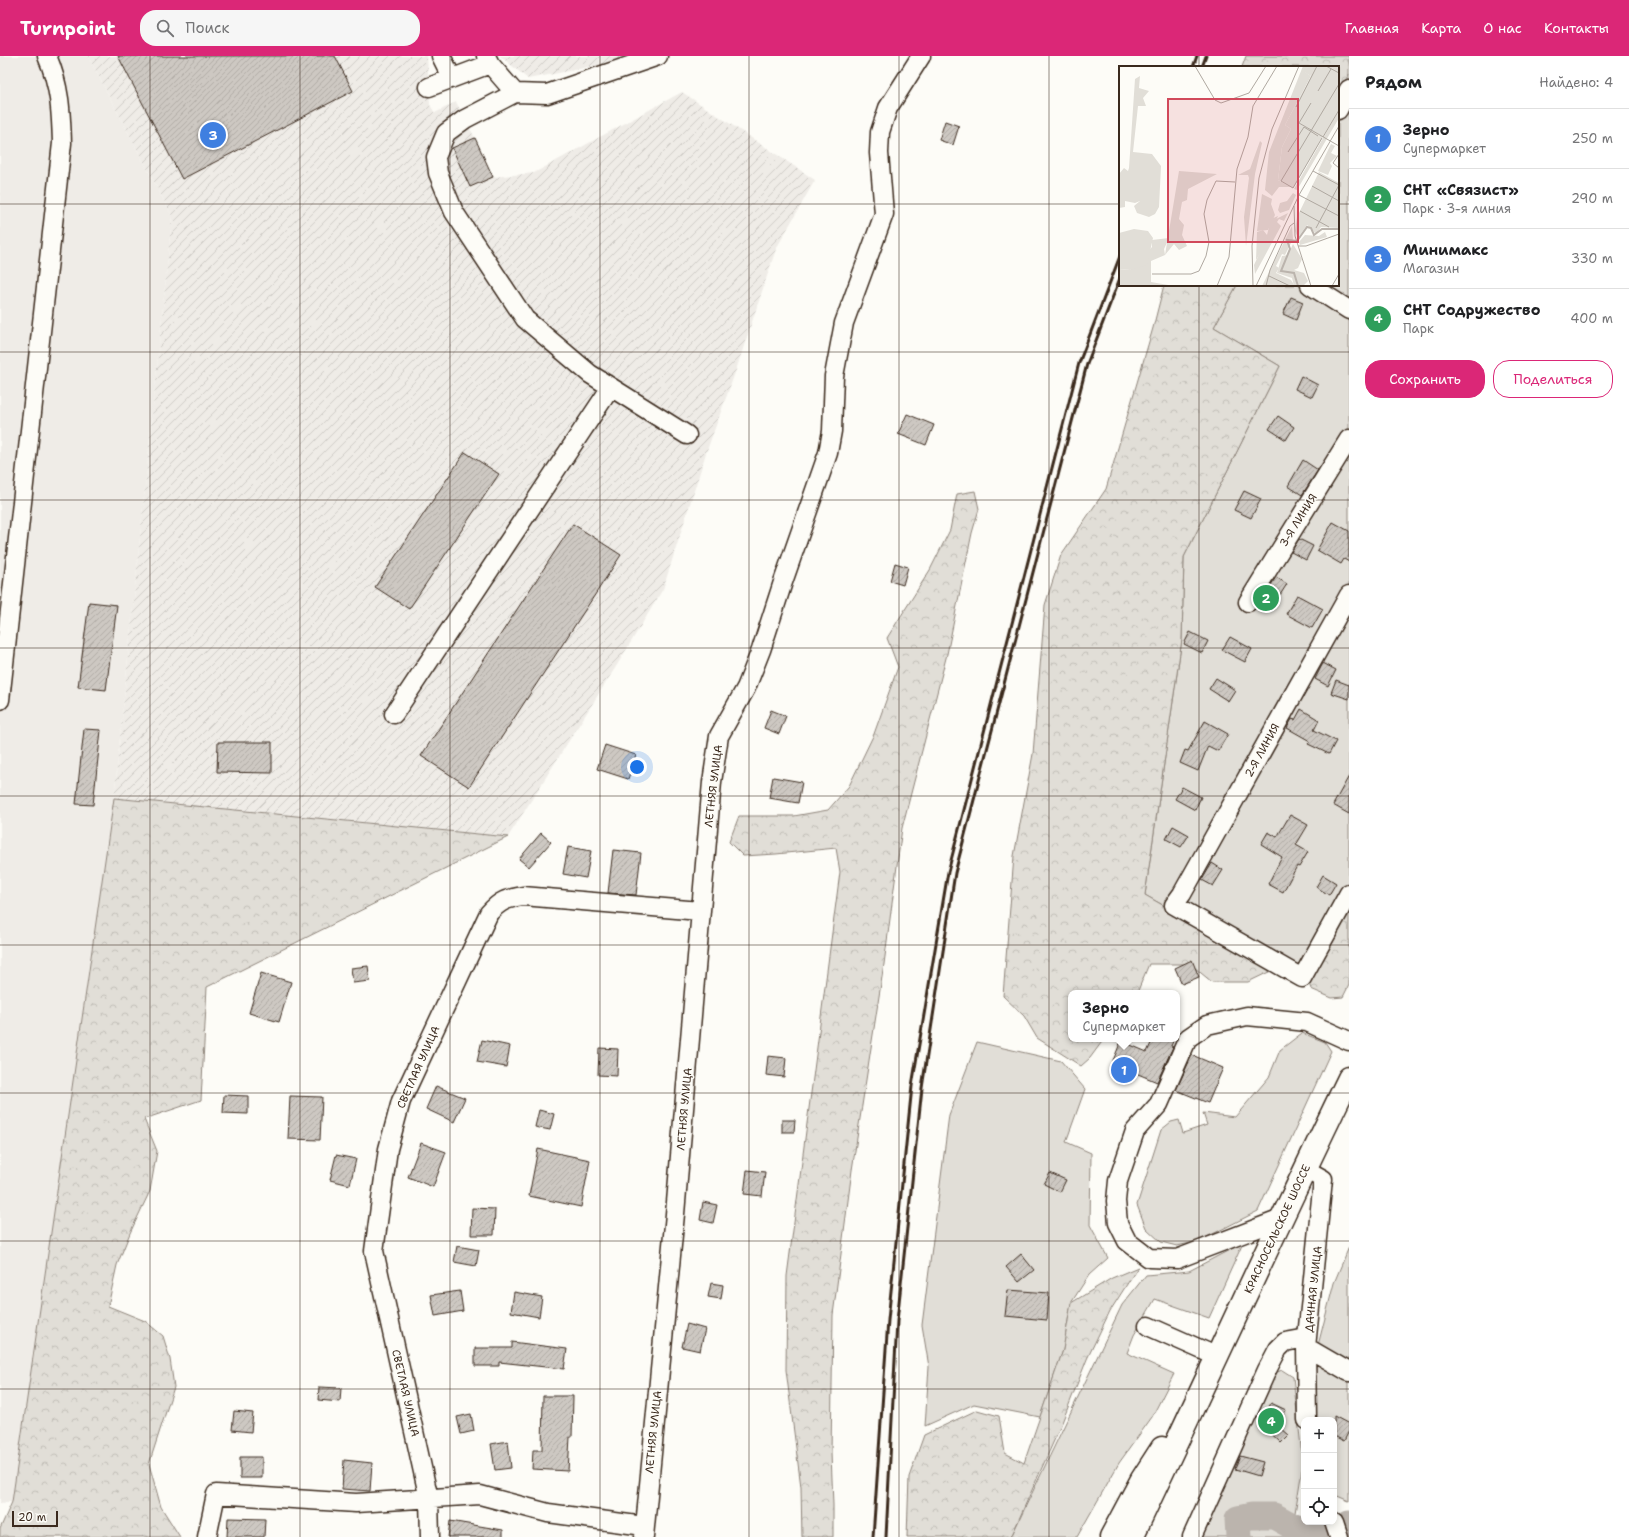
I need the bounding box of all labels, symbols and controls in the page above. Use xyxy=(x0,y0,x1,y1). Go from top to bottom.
search box xyxy=(140,10,420,46)
text: Turnpoint xyxy=(20,16,116,41)
icon: search xyxy=(154,17,176,39)
text: Поиск xyxy=(186,18,229,38)
text: Главная xyxy=(1345,19,1399,37)
text: Карта xyxy=(1421,19,1461,37)
text: О нас xyxy=(1483,19,1522,37)
text: Контакты xyxy=(1544,19,1609,37)
inset map xyxy=(1119,66,1339,286)
text: Рядом xyxy=(1365,71,1422,93)
text: Найдено: 4 xyxy=(1539,74,1613,91)
pin: 3 xyxy=(200,120,226,150)
text: Зерно xyxy=(1403,120,1450,140)
text: 1 xyxy=(1375,130,1381,147)
text: 250 m xyxy=(1572,130,1613,147)
text: Супермаркет xyxy=(1403,140,1486,157)
text: СНТ «Связист» xyxy=(1403,180,1519,200)
text: 2 xyxy=(1373,190,1383,207)
text: 290 m xyxy=(1571,190,1613,207)
text: Парк · 3-я линия xyxy=(1403,200,1511,217)
text: Минимакс xyxy=(1403,240,1489,260)
text: 3 xyxy=(1373,250,1383,267)
text: 330 m xyxy=(1571,250,1613,267)
text: Магазин xyxy=(1403,260,1459,277)
text: СНТ Содружество xyxy=(1403,300,1540,320)
text: 4 xyxy=(1373,310,1383,327)
text: 400 m xyxy=(1570,310,1613,327)
text: Парк xyxy=(1403,320,1434,337)
button: Сохранить xyxy=(1365,360,1485,398)
button: Поделиться xyxy=(1493,360,1613,398)
street label: 3-Я ЛИНИЯ xyxy=(1276,491,1321,550)
pin: 2 xyxy=(1253,583,1279,613)
street label: 2-Я ЛИНИЯ xyxy=(1241,721,1283,780)
street label: ЛЕТНЯЯ УЛИЦА xyxy=(701,744,726,828)
your location xyxy=(627,757,647,777)
popup xyxy=(1068,990,1180,1042)
text: Зерно xyxy=(1083,998,1129,1018)
text: Супермаркет xyxy=(1083,1018,1165,1035)
street label: СВЕТЛАЯ УЛИЦА xyxy=(393,1023,443,1111)
pin: 1 xyxy=(1111,1055,1137,1085)
street label: ЛЕТНЯЯ УЛИЦА xyxy=(673,1067,696,1151)
street label: КРАСНОСЕЛЬСКОЕ ШОССЕ xyxy=(1241,1162,1314,1296)
street label: ДАЧНАЯ УЛИЦА xyxy=(1302,1245,1325,1333)
street label: СВЕТЛАЯ УЛИЦА xyxy=(388,1348,423,1438)
street label: ЛЕТНЯЯ УЛИЦА xyxy=(642,1390,665,1474)
pin: 4 xyxy=(1258,1406,1284,1436)
map controls xyxy=(1301,1417,1337,1525)
button: + xyxy=(1301,1417,1337,1453)
button: − xyxy=(1301,1453,1337,1489)
button: locate xyxy=(1301,1489,1337,1525)
scale bar xyxy=(12,1509,58,1528)
text: 20 m xyxy=(18,1510,46,1525)

